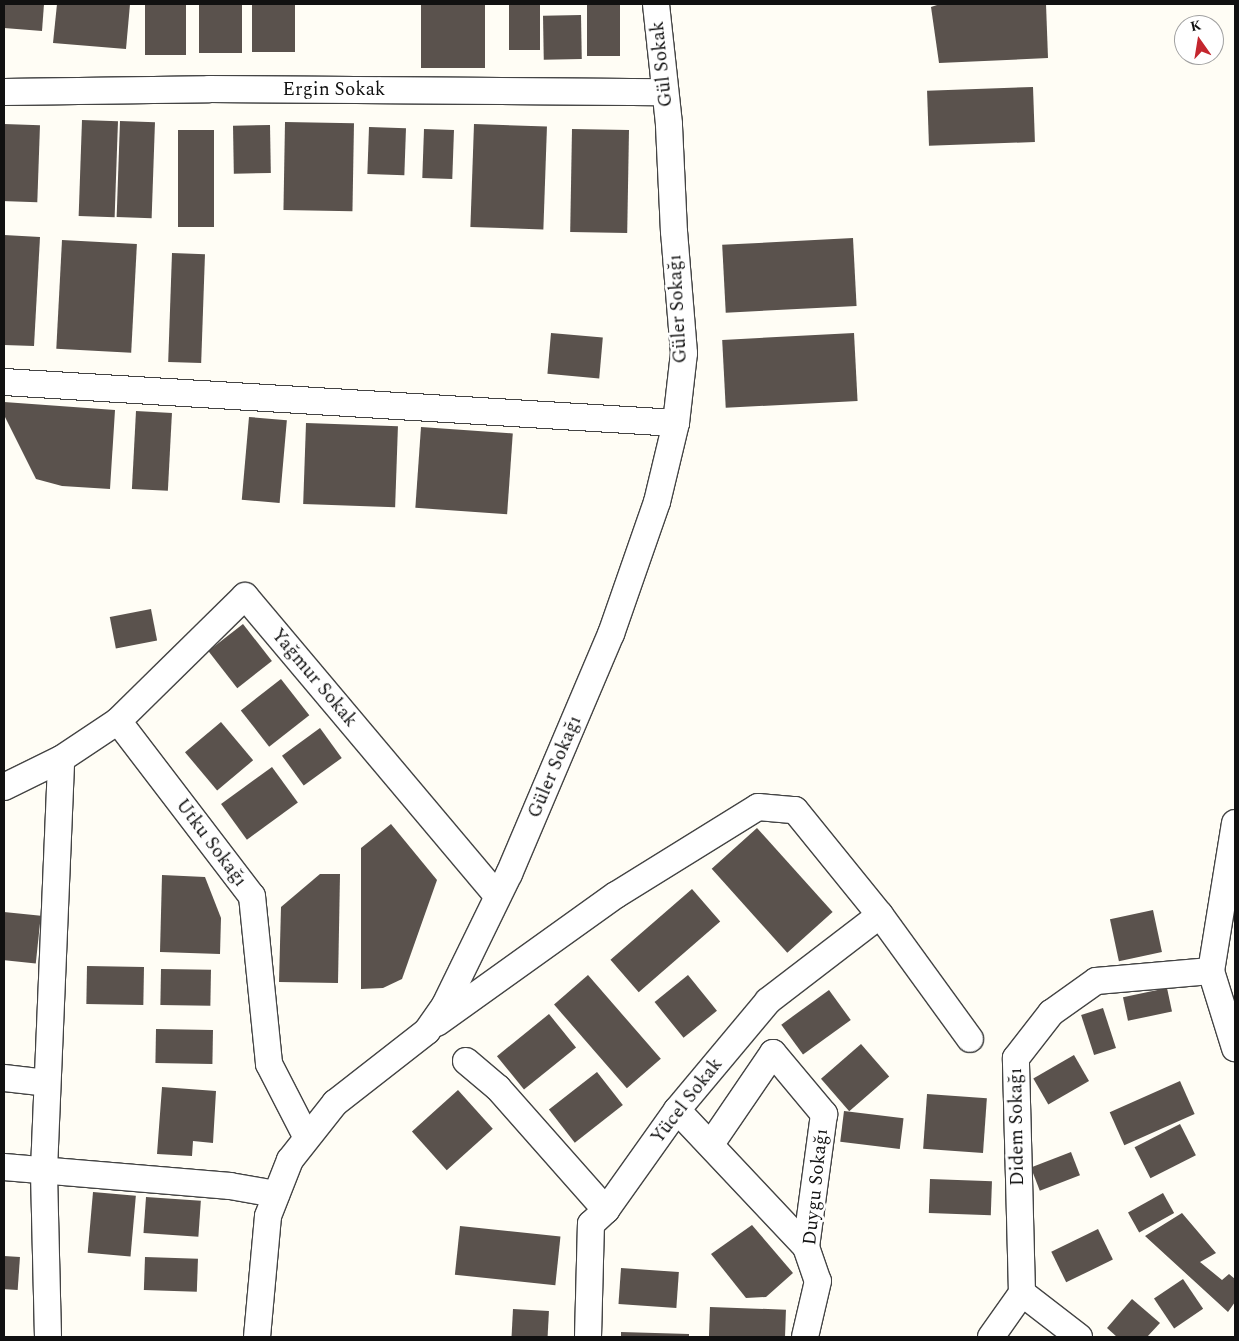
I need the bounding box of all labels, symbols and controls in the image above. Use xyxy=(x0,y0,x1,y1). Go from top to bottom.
text: K xyxy=(1188,14,1203,37)
north arrow xyxy=(1174,15,1224,65)
street label: Gül Sokak xyxy=(646,20,678,108)
street label: Ergin Sokak xyxy=(283,79,385,101)
street label: Güler Sokağı xyxy=(664,254,692,364)
street label: Yağmur Sokak xyxy=(266,624,362,732)
street label: Güler Sokağı xyxy=(523,712,587,822)
street label: Utku Sokağı xyxy=(171,794,251,892)
street label: Yücel Sokak xyxy=(646,1053,728,1149)
street label: Didem Sokağı xyxy=(1005,1068,1029,1186)
street label: Duygu Sokağı xyxy=(799,1128,833,1246)

